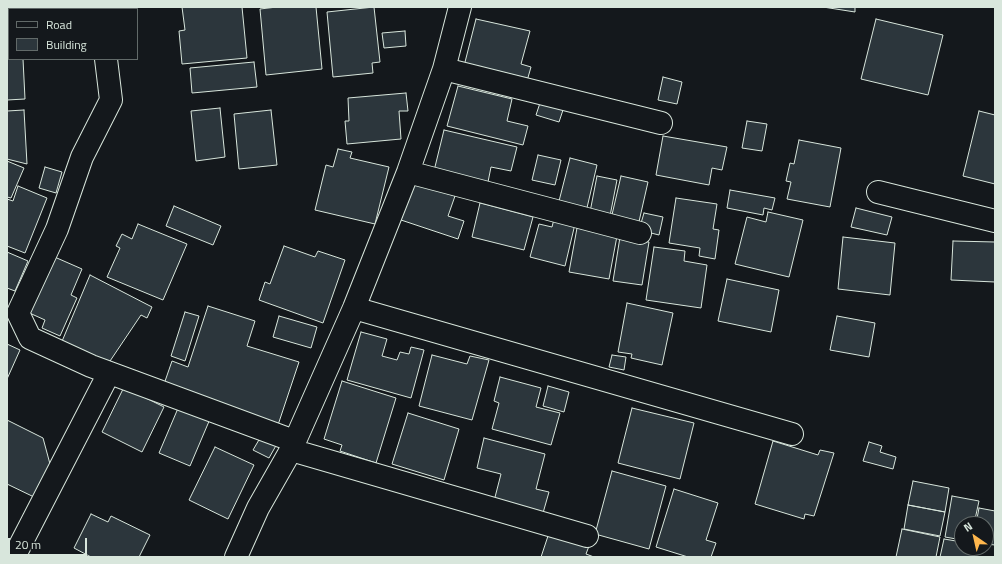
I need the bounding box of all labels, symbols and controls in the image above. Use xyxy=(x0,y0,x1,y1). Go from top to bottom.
legend xyxy=(8,8,138,60)
text: Road xyxy=(46,15,72,34)
text: Building xyxy=(46,35,87,54)
north arrow xyxy=(954,516,994,556)
text: N xyxy=(960,518,975,536)
scale bar xyxy=(10,530,89,556)
text: 20 m xyxy=(15,535,41,554)

